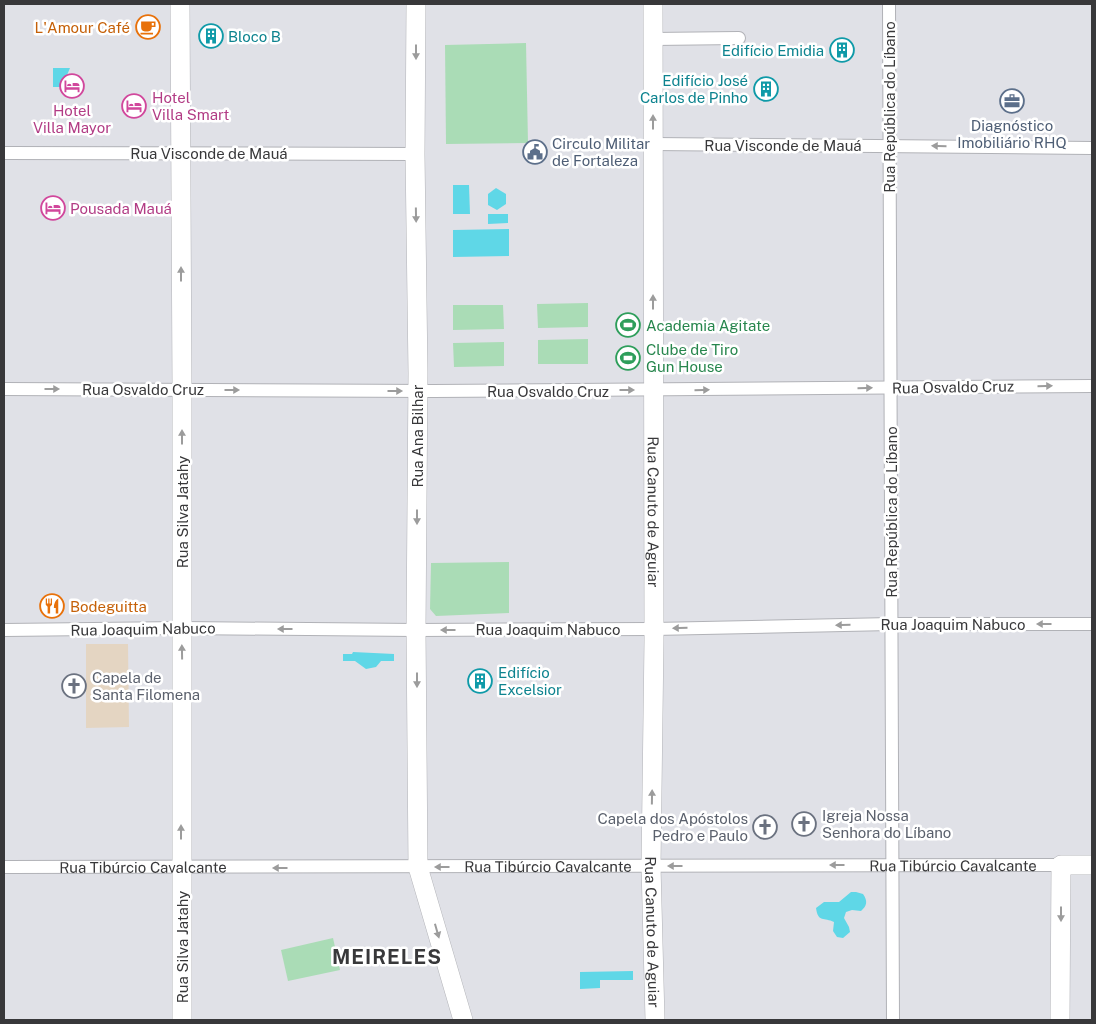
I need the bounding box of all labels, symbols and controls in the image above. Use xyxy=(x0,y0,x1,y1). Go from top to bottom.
cafe icon: L'Amour Café xyxy=(135,14,161,40)
place label: L'Amour Café xyxy=(35,19,130,36)
street label: Rua República do Líbano xyxy=(881,21,898,193)
building icon: Bloco B xyxy=(198,23,224,49)
place label: Bloco B xyxy=(228,28,281,45)
building icon: Edifício Emidia xyxy=(829,37,855,63)
place label: Edifício Emidia xyxy=(722,42,824,59)
one-way arrow xyxy=(412,45,420,61)
place label: Edifício José Carlos de Pinho xyxy=(640,72,748,106)
hotel icon: Hotel Villa Mayor xyxy=(59,73,85,99)
building icon: Edifício José Carlos de Pinho xyxy=(753,76,779,102)
office icon: Diagnóstico Imobiliário RHQ xyxy=(999,88,1025,114)
place label: Hotel Villa Smart xyxy=(152,89,230,123)
hotel icon: Hotel Villa Smart xyxy=(121,93,147,119)
place label: Hotel Villa Mayor xyxy=(33,102,111,136)
one-way arrow xyxy=(649,113,657,129)
place label: Diagnóstico Imobiliário RHQ xyxy=(957,117,1067,151)
place label: Circulo Militar de Fortaleza xyxy=(552,135,650,169)
street label: Rua Visconde de Mauá xyxy=(704,137,862,154)
public building icon: Circulo Militar de Fortaleza xyxy=(522,139,548,165)
one-way arrow xyxy=(930,142,946,150)
street label: Rua Visconde de Mauá xyxy=(130,145,288,162)
hotel icon: Pousada Mauá xyxy=(40,195,66,221)
place label: Pousada Mauá xyxy=(70,200,172,217)
one-way arrow xyxy=(412,207,420,223)
one-way arrow xyxy=(177,266,185,282)
one-way arrow xyxy=(649,293,657,309)
sports icon: Academia Agitate xyxy=(615,312,641,338)
place label: Academia Agitate xyxy=(646,317,770,334)
place label: Clube de Tiro Gun House xyxy=(646,341,738,375)
sports icon: Clube de Tiro Gun House xyxy=(615,345,641,371)
street label: Rua Osvaldo Cruz xyxy=(892,377,1014,397)
street label: Rua Osvaldo Cruz xyxy=(82,381,204,398)
one-way arrow xyxy=(1037,382,1053,390)
street label: Rua Osvaldo Cruz xyxy=(487,383,609,400)
street label: Rua Ana Bilhar xyxy=(409,384,426,488)
one-way arrow xyxy=(857,384,873,392)
one-way arrow xyxy=(45,385,61,393)
one-way arrow xyxy=(694,385,710,393)
one-way arrow xyxy=(225,386,241,394)
one-way arrow xyxy=(620,386,636,394)
one-way arrow xyxy=(387,387,403,395)
street label: Rua República do Líbano xyxy=(883,426,900,598)
one-way arrow xyxy=(178,428,186,444)
street label: Rua Canuto de Aguiar xyxy=(645,436,662,588)
street label: Rua Silva Jatahy xyxy=(174,456,191,568)
one-way arrow xyxy=(413,510,421,526)
restaurant icon: Bodeguitta xyxy=(39,593,65,619)
place label: Bodeguitta xyxy=(70,598,147,615)
street label: Rua Joaquim Nabuco xyxy=(880,616,1026,633)
street label: Rua Joaquim Nabuco xyxy=(70,619,216,639)
one-way arrow xyxy=(1035,620,1051,628)
street label: Rua Joaquim Nabuco xyxy=(475,621,621,638)
one-way arrow xyxy=(834,621,850,629)
one-way arrow xyxy=(672,624,688,632)
one-way arrow xyxy=(277,625,293,633)
one-way arrow xyxy=(439,626,455,634)
one-way arrow xyxy=(178,643,186,659)
place label: Edifício Excelsior xyxy=(498,664,562,698)
building icon: Edifício Excelsior xyxy=(467,668,493,694)
place label: Capela de Santa Filomena xyxy=(92,669,200,703)
one-way arrow xyxy=(413,672,421,688)
church icon: Capela de Santa Filomena xyxy=(61,673,87,699)
one-way arrow xyxy=(648,788,656,804)
place label: Igreja Nossa Senhora do Líbano xyxy=(822,807,951,841)
place label: Capela dos Apóstolos Pedro e Paulo xyxy=(598,810,748,844)
church icon: Igreja Nossa Senhora do Líbano xyxy=(791,811,817,837)
church icon: Capela dos Apóstolos Pedro e Paulo xyxy=(752,814,778,840)
one-way arrow xyxy=(177,823,185,839)
street label: Rua Canuto de Aguiar xyxy=(642,856,663,1008)
street label: Rua Tibúrcio Cavalcante xyxy=(464,857,632,875)
street label: Rua Tibúrcio Cavalcante xyxy=(869,857,1037,874)
street label: Rua Tibúrcio Cavalcante xyxy=(59,858,227,875)
one-way arrow xyxy=(829,861,845,869)
one-way arrow xyxy=(666,862,682,870)
one-way arrow xyxy=(434,863,450,871)
one-way arrow xyxy=(271,864,287,872)
street label: Rua Silva Jatahy xyxy=(174,891,191,1003)
one-way arrow xyxy=(1057,906,1065,922)
one-way arrow xyxy=(433,924,441,939)
district label: MEIRELES xyxy=(332,945,442,969)

